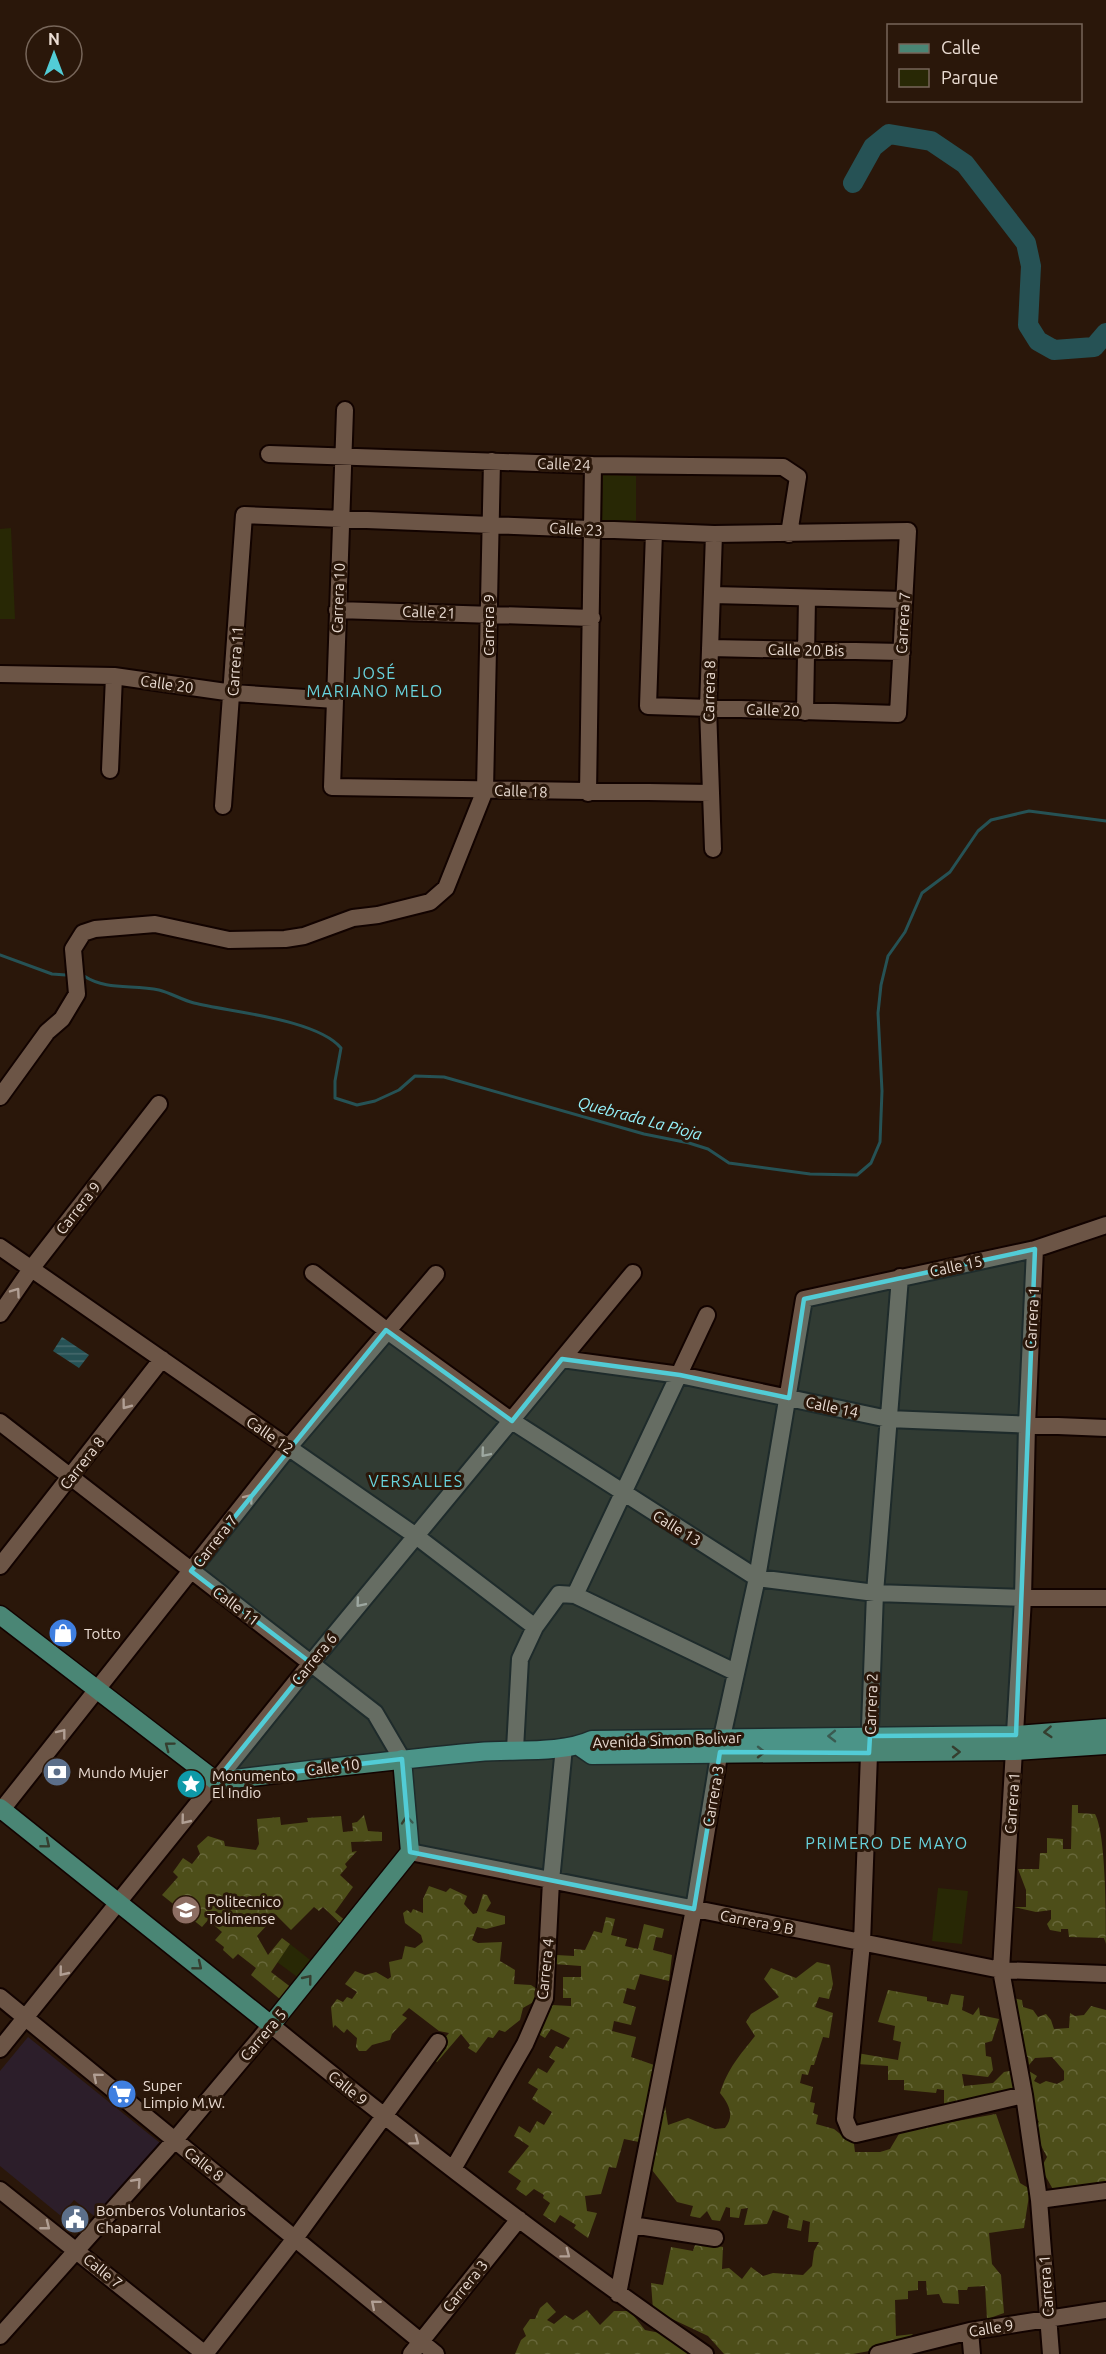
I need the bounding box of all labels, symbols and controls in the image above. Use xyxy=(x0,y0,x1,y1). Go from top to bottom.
north arrow xyxy=(24,24,84,84)
legend xyxy=(887,24,1082,102)
text: N xyxy=(48,30,60,48)
text: Calle xyxy=(941,37,981,57)
text: Parque xyxy=(941,67,998,87)
street label: Calle 24 xyxy=(537,455,591,473)
street label: Calle 23 xyxy=(549,519,603,539)
street label: Carrera 10 xyxy=(328,563,348,633)
street label: Carrera 7 xyxy=(893,592,913,654)
street label: Carrera 9 xyxy=(480,594,497,656)
street label: Calle 21 xyxy=(402,603,456,621)
street label: Carrera 11 xyxy=(224,625,246,697)
street label: Calle 20 Bis xyxy=(768,641,844,659)
street label: Carrera 8 xyxy=(700,660,718,722)
district label: JOSÉ MARIANO MELO xyxy=(306,662,444,700)
street label: Calle 20 xyxy=(139,672,195,696)
street label: Calle 20 xyxy=(746,701,800,719)
street label: Calle 18 xyxy=(494,782,548,800)
water label: Quebrada La Pioja xyxy=(576,1093,704,1144)
street label: Carrera 9 xyxy=(52,1178,104,1238)
street label: Calle 15 xyxy=(928,1252,984,1280)
one-way arrow xyxy=(8,1287,19,1298)
street label: Carrera 1 xyxy=(1022,1287,1042,1349)
street label: Calle 14 xyxy=(804,1393,860,1421)
one-way arrow xyxy=(122,1398,133,1409)
street label: Calle 12 xyxy=(243,1413,297,1457)
street label: Carrera 8 xyxy=(56,1433,108,1493)
one-way arrow xyxy=(481,1446,492,1457)
district label: VERSALLES xyxy=(368,1472,464,1490)
one-way arrow xyxy=(241,1494,252,1505)
street label: Calle 13 xyxy=(650,1507,704,1549)
street label: Carrera 7 xyxy=(189,1511,241,1571)
street label: Calle 11 xyxy=(210,1583,262,1629)
one-way arrow xyxy=(357,1596,368,1607)
shop icon: Totto xyxy=(47,1617,79,1649)
place label: Totto xyxy=(84,1625,121,1642)
street label: Carrera 6 xyxy=(288,1630,340,1688)
street label: Carrera 2 xyxy=(861,1673,881,1735)
one-way arrow xyxy=(1043,1725,1052,1738)
one-way arrow xyxy=(55,1729,66,1740)
street label: Avenida Simon Bolivar xyxy=(592,1729,742,1751)
one-way arrow xyxy=(827,1730,836,1742)
one-way arrow xyxy=(165,1742,176,1753)
one-way arrow xyxy=(756,1746,765,1758)
one-way arrow xyxy=(951,1746,960,1758)
street label: Calle 10 xyxy=(305,1755,361,1779)
bank icon: Mundo Mujer xyxy=(41,1756,73,1788)
place label: Mundo Mujer xyxy=(78,1764,169,1781)
street label: Carrera 3 xyxy=(699,1764,727,1828)
place label: Monumento El Indio xyxy=(212,1767,295,1801)
place icon: Monumento El Indio xyxy=(175,1768,207,1800)
street label: Carrera 1 xyxy=(1001,1772,1023,1834)
one-way arrow xyxy=(181,1814,192,1825)
one-way arrow xyxy=(401,1816,414,1825)
district label: PRIMERO DE MAYO xyxy=(805,1834,969,1852)
one-way arrow xyxy=(39,1837,50,1848)
place label: Politecnico Tolimense xyxy=(207,1893,281,1927)
school or university icon: Politecnico Tolimense xyxy=(170,1894,202,1926)
street label: Carrera 9 B xyxy=(719,1907,795,1937)
street label: Carrera 4 xyxy=(533,1937,557,2001)
one-way arrow xyxy=(191,1959,202,1970)
one-way arrow xyxy=(59,1966,70,1977)
one-way arrow xyxy=(300,1975,311,1986)
street label: Carrera 5 xyxy=(237,2006,289,2064)
street label: Calle 9 xyxy=(325,2067,371,2109)
one-way arrow xyxy=(93,2073,104,2084)
place label: Super Limpio M.W. xyxy=(143,2077,225,2111)
supermarket icon: Super Limpio M.W. xyxy=(106,2078,138,2110)
one-way arrow xyxy=(408,2133,419,2144)
street label: Calle 8 xyxy=(181,2143,227,2185)
one-way arrow xyxy=(130,2179,141,2189)
place label: Bomberos Voluntarios Chaparral xyxy=(96,2202,246,2236)
public building icon: Bomberos Voluntarios Chaparral xyxy=(59,2203,91,2235)
one-way arrow xyxy=(40,2219,51,2230)
one-way arrow xyxy=(559,2247,570,2258)
street label: Calle 7 xyxy=(80,2250,126,2292)
street label: Carrera 1 xyxy=(1035,2255,1057,2317)
street label: Carrera 3 xyxy=(439,2257,491,2315)
one-way arrow xyxy=(371,2300,382,2311)
street label: Calle 9 xyxy=(967,2316,1015,2340)

